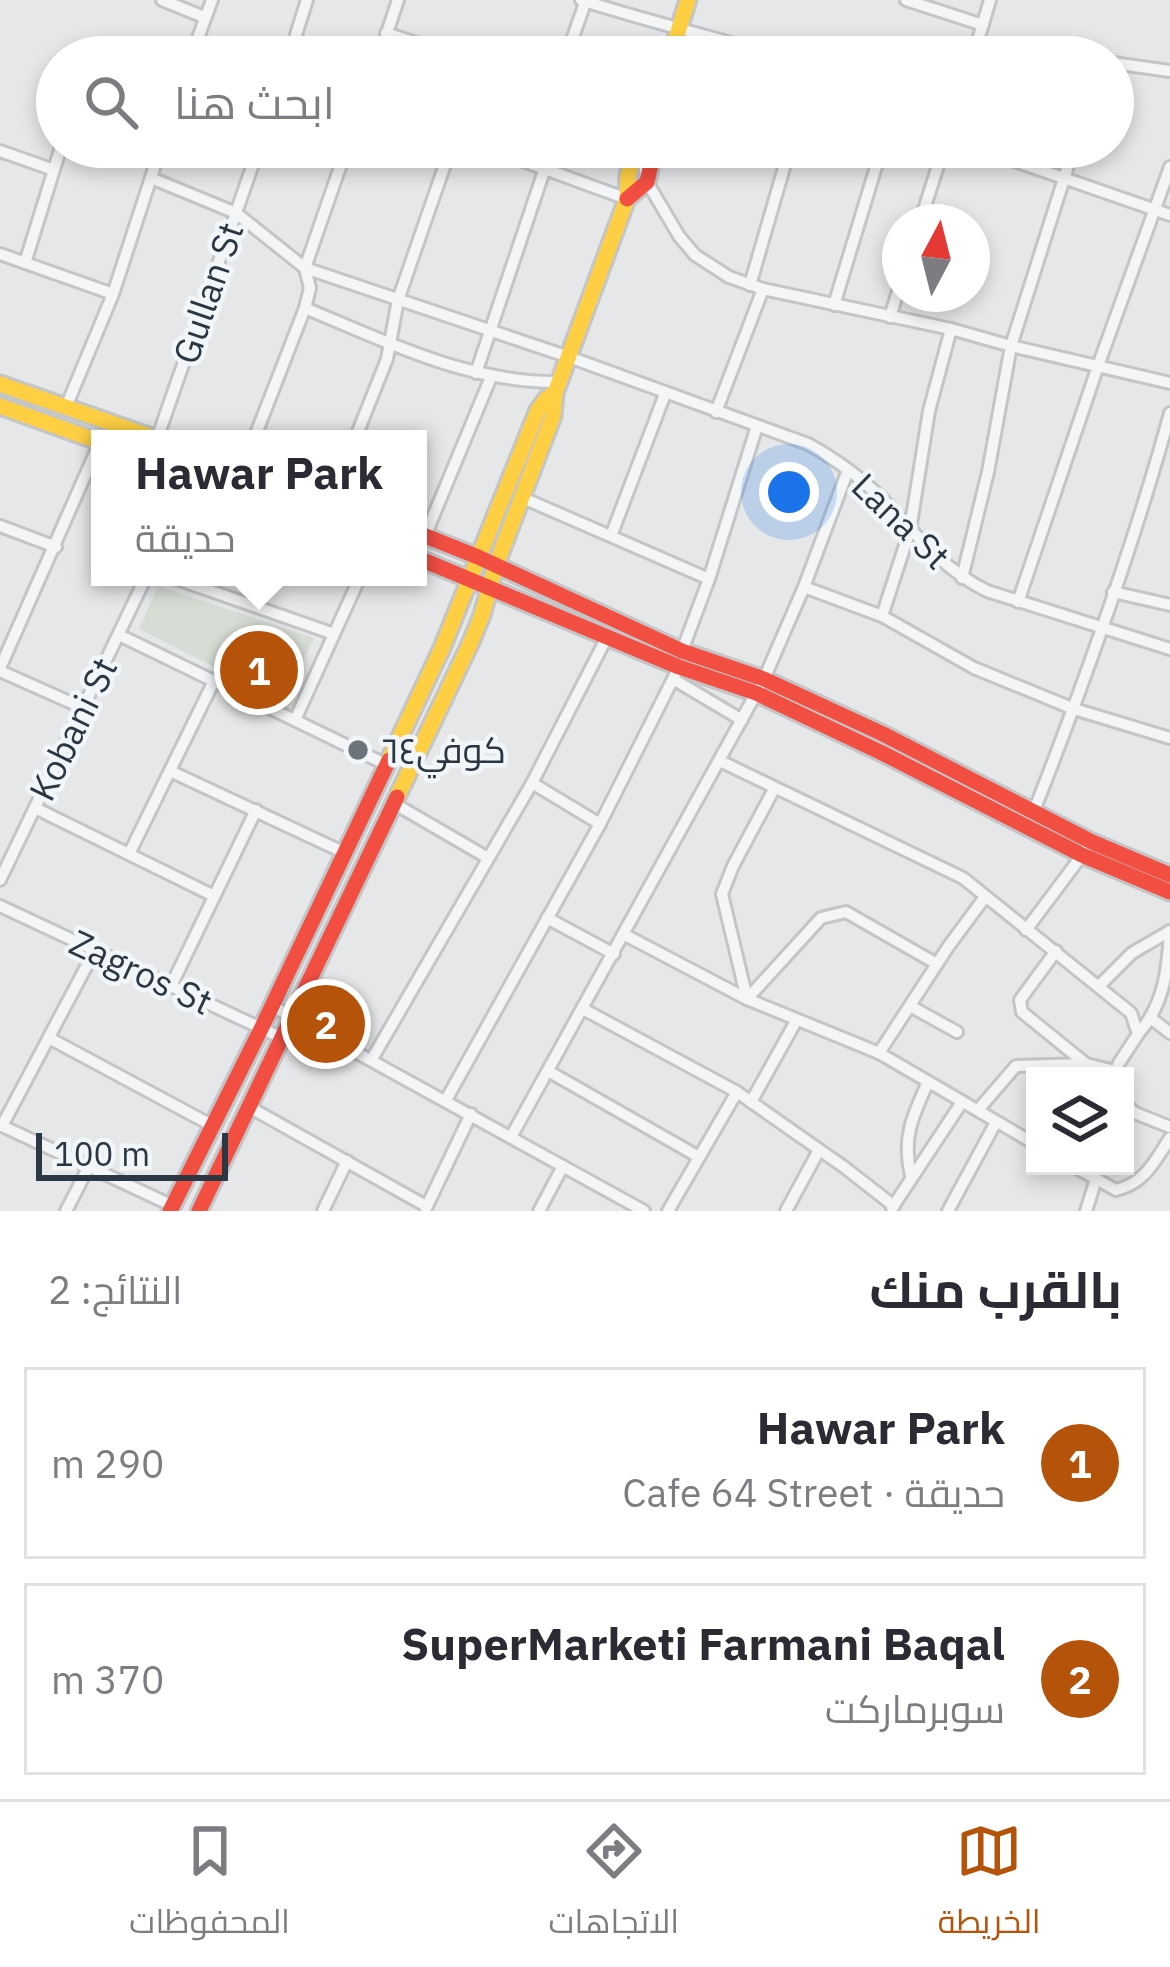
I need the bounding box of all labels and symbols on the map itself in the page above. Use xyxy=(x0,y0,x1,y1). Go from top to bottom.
north arrow xyxy=(882,204,990,312)
street label: Gullan St xyxy=(161,216,254,370)
your location xyxy=(759,462,819,522)
street label: Lana St xyxy=(842,462,960,579)
pin: 1 xyxy=(220,625,298,715)
street label: Kobani St xyxy=(18,649,127,808)
place label: كوفي٦٤ xyxy=(382,726,506,779)
marker: كوفي٦٤ xyxy=(345,737,371,763)
street label: Zagros St xyxy=(62,918,220,1025)
pin: 2 xyxy=(287,979,365,1069)
scale bar xyxy=(36,1127,228,1180)

